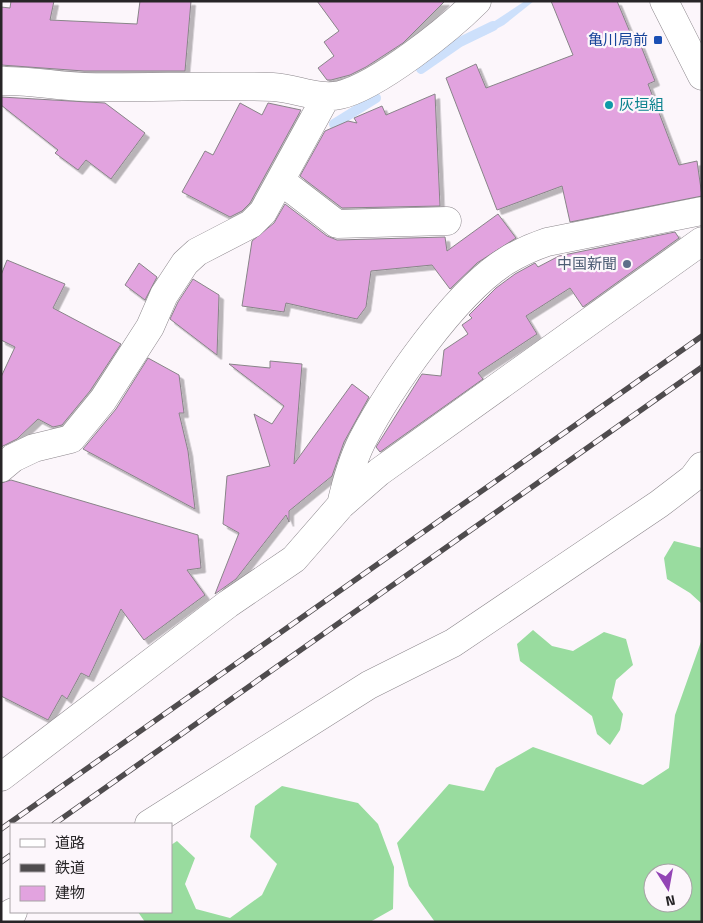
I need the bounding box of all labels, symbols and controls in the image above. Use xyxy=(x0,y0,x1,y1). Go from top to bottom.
place label: 亀川局前 xyxy=(588,28,648,51)
marker: 亀川局前 xyxy=(652,34,664,46)
place label: 灰垣組 xyxy=(619,93,664,116)
marker: 灰垣組 xyxy=(603,99,615,111)
place label: 中国新聞 xyxy=(557,252,617,275)
marker: 中国新聞 xyxy=(621,258,633,270)
legend xyxy=(10,823,172,913)
text: 道路 xyxy=(55,831,85,854)
text: 鉄道 xyxy=(55,856,85,879)
north arrow xyxy=(643,863,693,913)
text: 建物 xyxy=(55,881,85,904)
text: N xyxy=(664,890,677,912)

